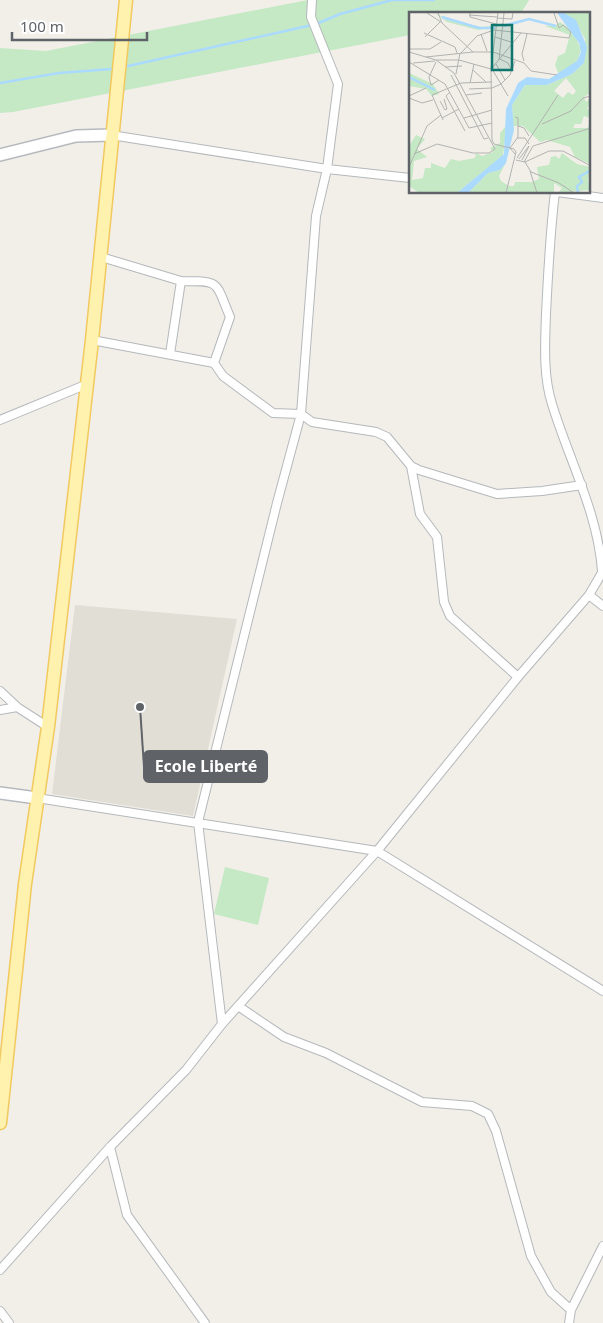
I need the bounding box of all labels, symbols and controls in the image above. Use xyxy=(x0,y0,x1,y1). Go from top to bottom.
scale bar xyxy=(12,10,148,42)
inset map xyxy=(409,12,590,194)
text: 100 m xyxy=(20,16,64,36)
callout: Ecole Liberté xyxy=(144,751,267,782)
text: Ecole Liberté xyxy=(155,755,257,777)

